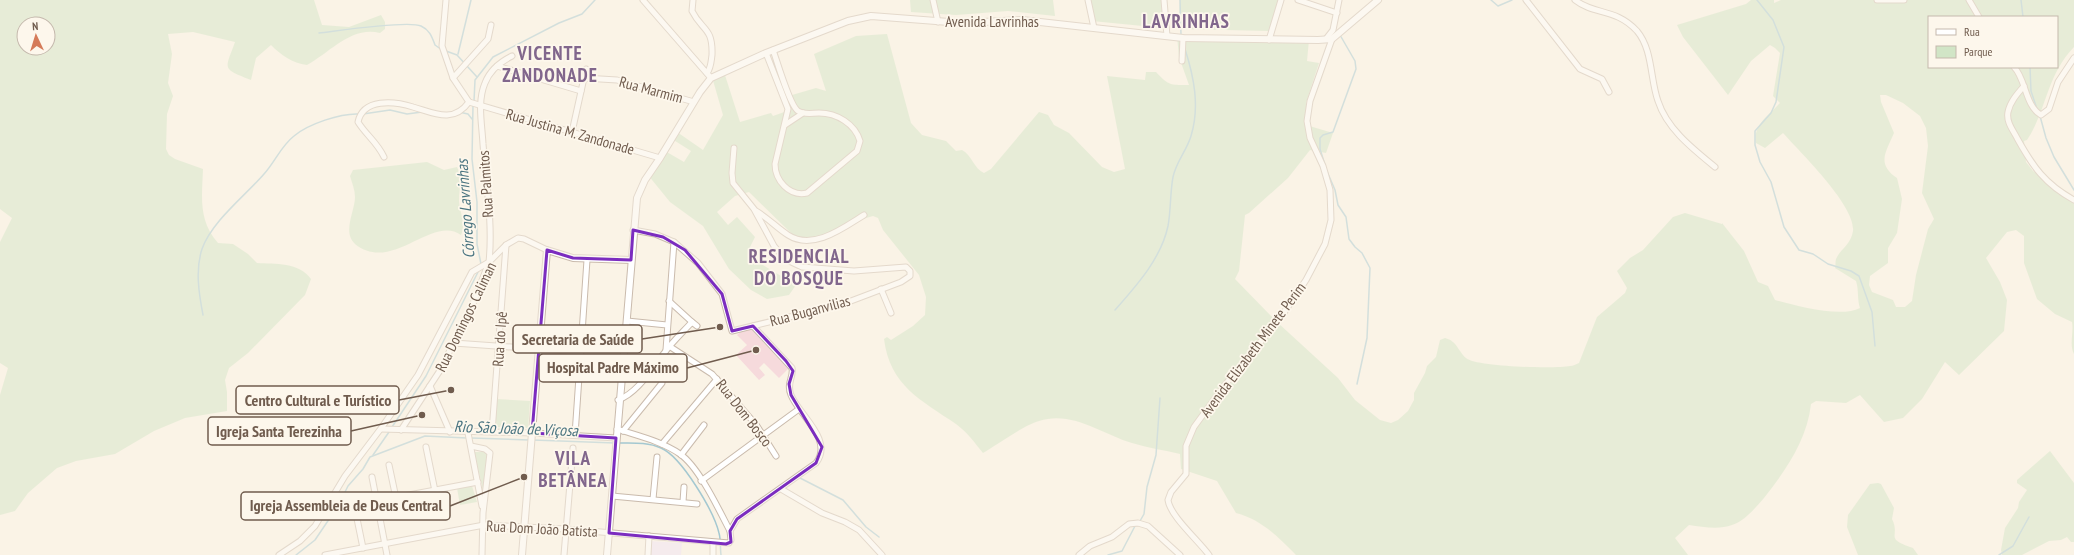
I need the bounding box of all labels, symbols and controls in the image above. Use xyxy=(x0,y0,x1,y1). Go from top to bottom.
district label: LAVRINHAS xyxy=(1142,9,1230,33)
street label: Avenida Lavrinhas xyxy=(945,12,1039,31)
north arrow xyxy=(16,16,56,56)
legend xyxy=(1928,16,2058,68)
text: N xyxy=(32,19,39,33)
text: Rua xyxy=(1964,24,1980,39)
district label: VICENTE ZANDONADE xyxy=(502,41,598,87)
text: Parque xyxy=(1964,44,1993,59)
street label: Rua Marmim xyxy=(617,72,685,107)
street label: Rua Justina M. Zandonade xyxy=(504,104,636,159)
street label: Rua Palmitos xyxy=(474,150,497,218)
water label: Córrego Lavrinhas xyxy=(451,157,478,259)
district label: RESIDENCIAL DO BOSQUE xyxy=(749,244,849,290)
street label: Rua Domingos Caliman xyxy=(431,259,500,375)
street label: Avenida Elizabeth Minete Perim xyxy=(1196,278,1310,421)
street label: Rua Buganvilias xyxy=(768,291,852,330)
street label: Rua do Ipê xyxy=(488,311,511,367)
callout: Secretaria de Saúde xyxy=(513,325,642,353)
text: Secretaria de Saúde xyxy=(522,329,634,349)
callout: Hospital Padre Máximo xyxy=(539,354,687,382)
text: Hospital Padre Máximo xyxy=(547,357,679,377)
street label: Rua Dom Bosco xyxy=(712,375,777,450)
callout: Centro Cultural e Turístico xyxy=(236,386,399,414)
text: Centro Cultural e Turístico xyxy=(245,390,391,410)
water label: Rio São João de Viçosa xyxy=(454,416,580,440)
callout: Igreja Santa Terezinha xyxy=(208,417,351,445)
text: Igreja Santa Terezinha xyxy=(216,421,342,441)
district label: VILA BETÂNEA xyxy=(538,446,608,492)
callout: Igreja Assembleia de Deus Central xyxy=(241,492,450,520)
text: Igreja Assembleia de Deus Central xyxy=(250,495,442,515)
street label: Rua Dom João Batista xyxy=(486,516,598,541)

